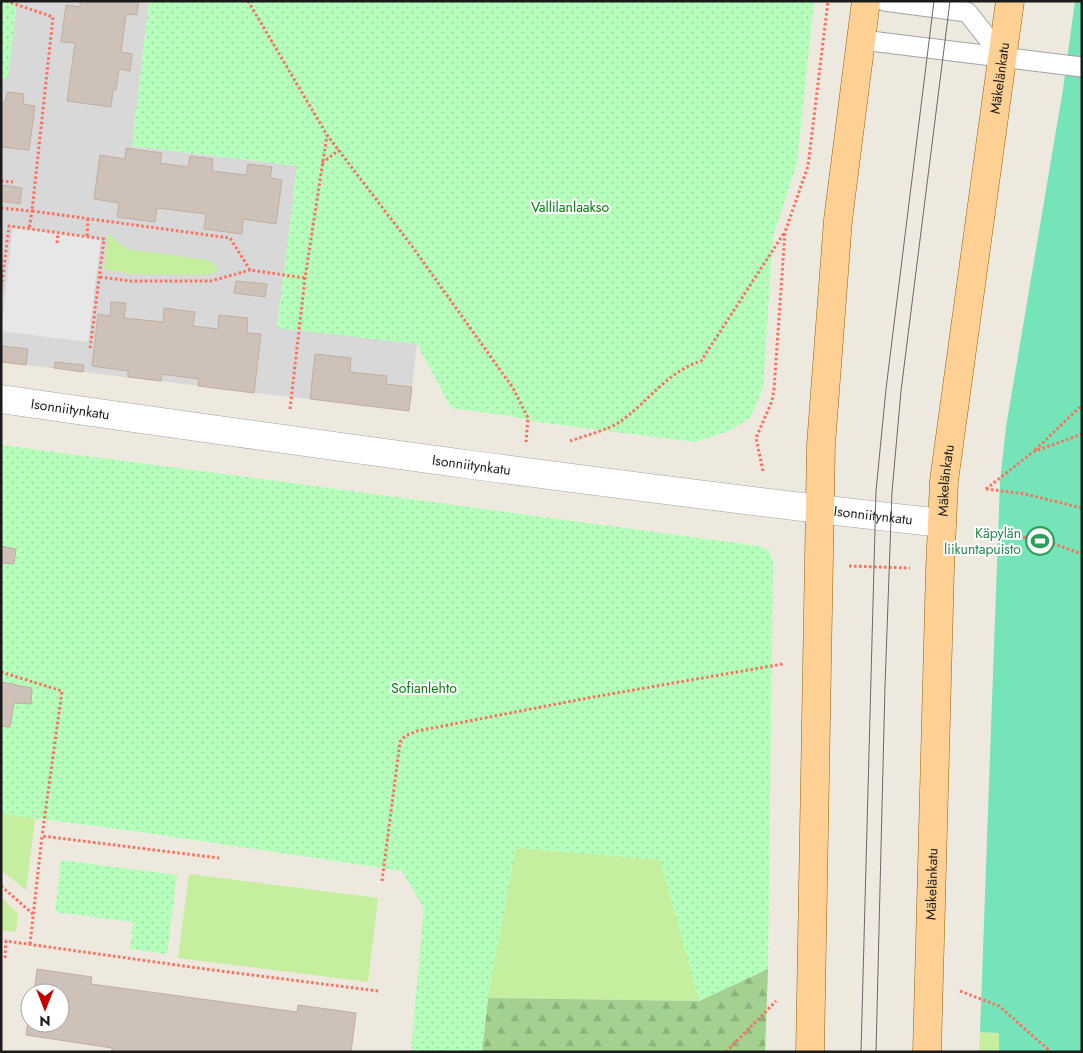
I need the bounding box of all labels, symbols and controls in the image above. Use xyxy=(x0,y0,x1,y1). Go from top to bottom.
street label: Mäkelänkatu xyxy=(985,41,1014,115)
park label: Vallilanlaakso xyxy=(531,197,609,217)
street label: Isonniitynkatu xyxy=(30,393,111,424)
street label: Mäkelänkatu xyxy=(932,443,959,517)
street label: Isonniitynkatu xyxy=(431,450,512,480)
street label: Isonniitynkatu xyxy=(833,501,914,530)
place label: Käpylän liikuntapuisto xyxy=(944,523,1021,559)
sports icon: Käpylän liikuntapuisto xyxy=(1025,526,1055,556)
park label: Sofianlehto xyxy=(391,678,457,698)
street label: Mäkelänkatu xyxy=(921,848,942,920)
north arrow xyxy=(20,983,70,1033)
text: N xyxy=(39,1011,51,1031)

